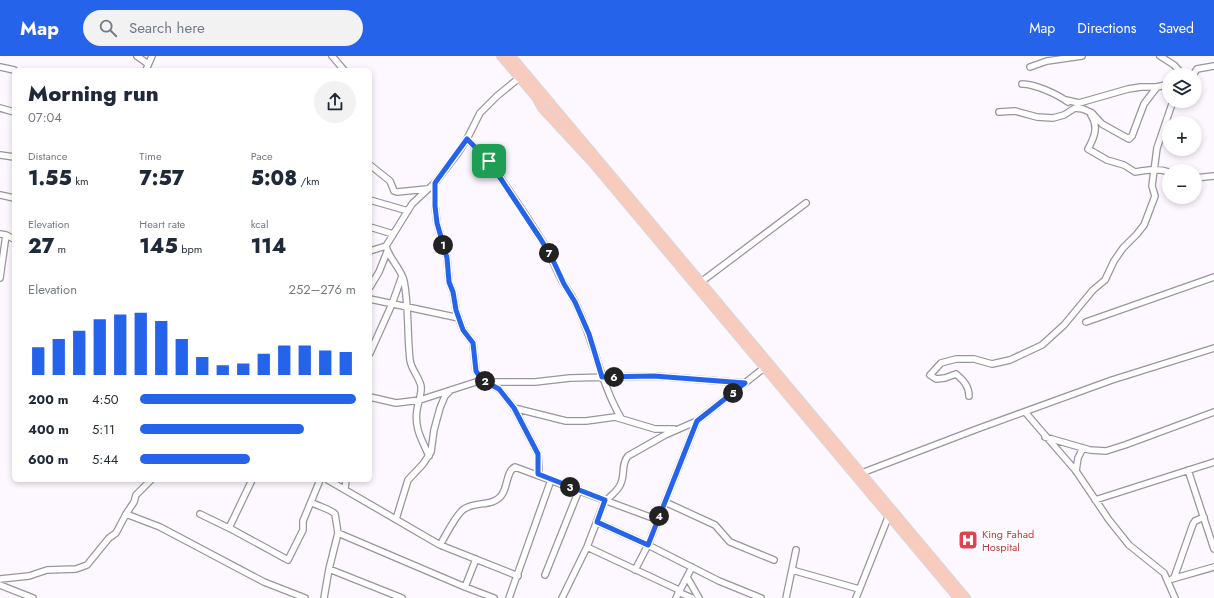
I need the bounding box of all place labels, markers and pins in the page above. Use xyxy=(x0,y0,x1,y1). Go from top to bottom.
pin xyxy=(472,144,506,178)
pin: 1 xyxy=(433,235,453,255)
pin: 7 xyxy=(539,243,559,263)
pin: 6 xyxy=(604,367,624,387)
pin: 2 xyxy=(475,371,495,391)
pin: 5 xyxy=(723,383,743,403)
pin: 3 xyxy=(560,477,580,497)
pin: 4 xyxy=(649,506,669,526)
place label: King Fahad Hospital xyxy=(982,526,1034,555)
hospital icon: King Fahad Hospital xyxy=(957,529,979,551)

